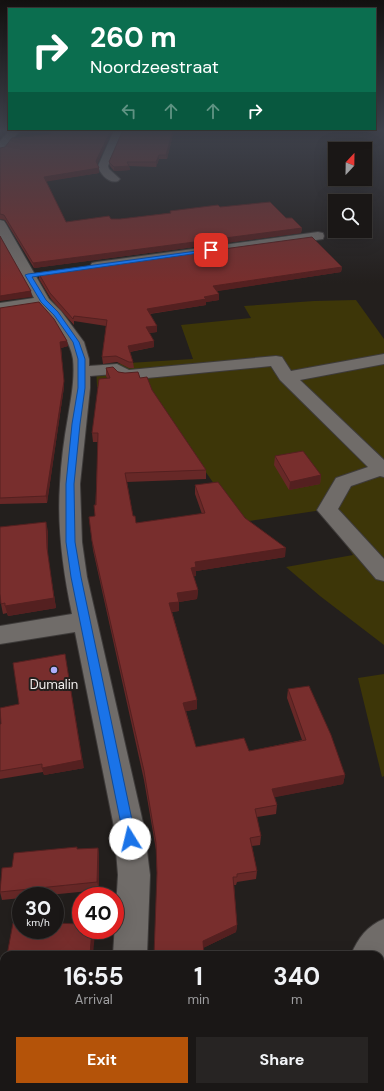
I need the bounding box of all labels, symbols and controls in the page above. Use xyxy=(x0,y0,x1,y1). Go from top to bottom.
text: 260 m xyxy=(90,19,177,56)
icon: right xyxy=(24,24,76,76)
text: Noordzeestraat xyxy=(90,55,219,79)
icon: left xyxy=(118,100,140,122)
icon: ahead xyxy=(160,100,182,122)
icon: ahead xyxy=(202,100,224,122)
icon: right xyxy=(244,100,266,122)
north arrow xyxy=(328,142,372,186)
map controls xyxy=(328,142,372,238)
button: search xyxy=(328,194,372,238)
pin xyxy=(194,233,228,267)
icon: arrive xyxy=(200,239,222,261)
marker: Dumalin xyxy=(49,665,59,675)
place label: Dumalin xyxy=(30,676,78,693)
position arrow xyxy=(109,818,151,860)
speed limit sign: 40 xyxy=(72,887,124,939)
text: 30 xyxy=(25,895,51,921)
text: km/h xyxy=(26,916,50,929)
text: 16:55 xyxy=(64,961,124,992)
text: 1 xyxy=(194,961,203,992)
text: 340 xyxy=(273,961,320,992)
text: Arrival xyxy=(75,991,113,1008)
text: min xyxy=(187,991,210,1008)
text: m xyxy=(291,991,303,1008)
button: Exit xyxy=(16,1037,188,1083)
button: Share xyxy=(196,1037,368,1083)

